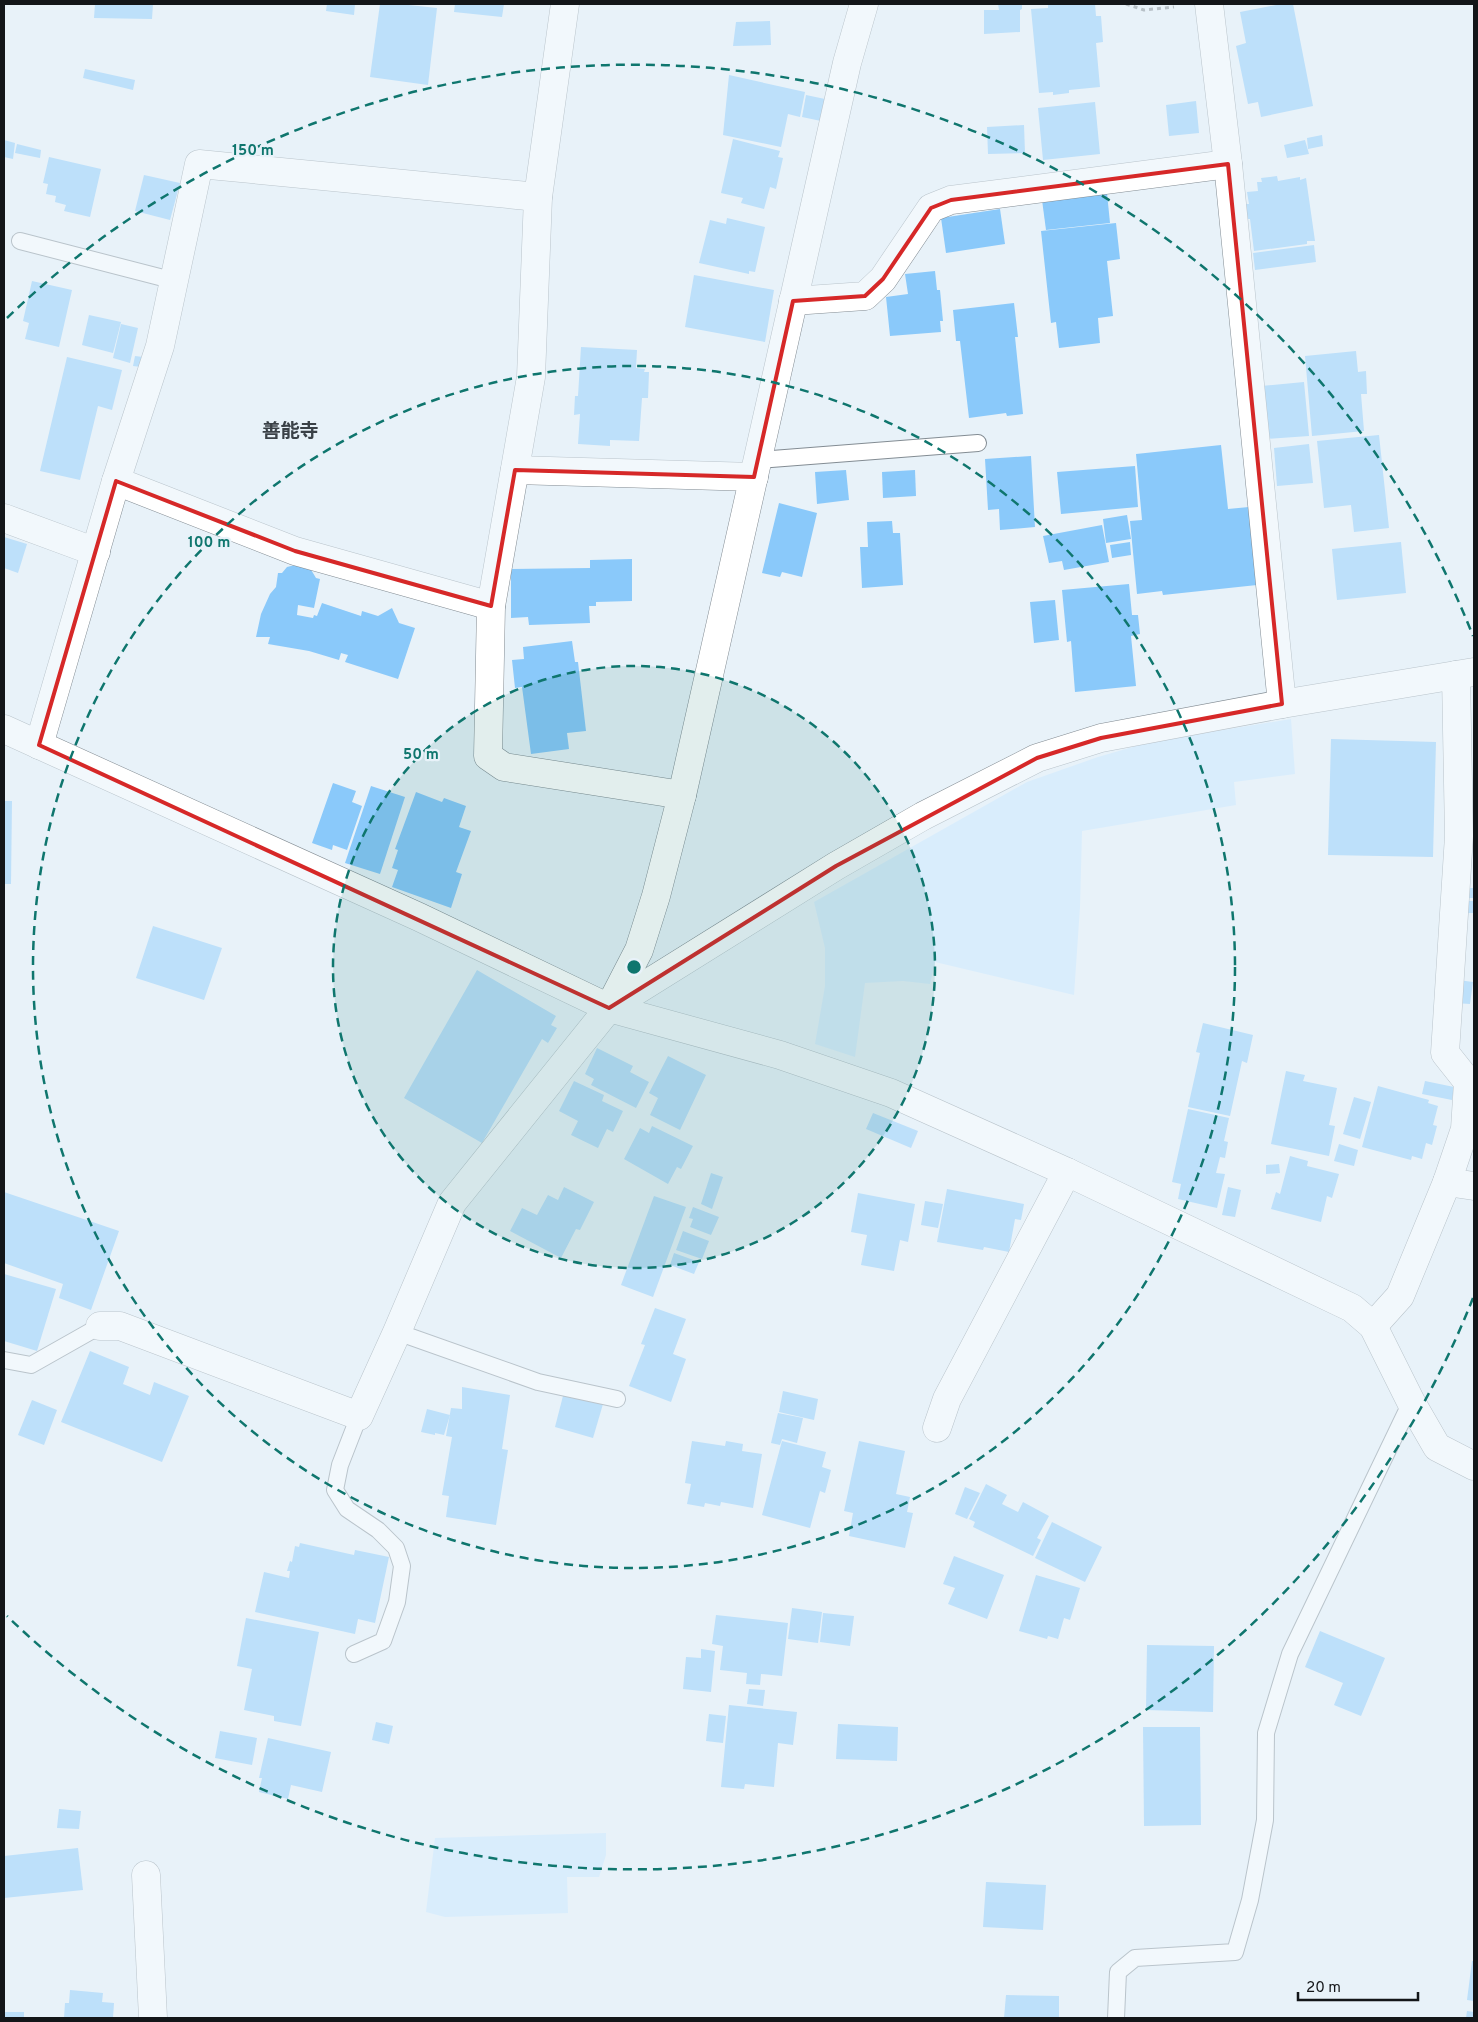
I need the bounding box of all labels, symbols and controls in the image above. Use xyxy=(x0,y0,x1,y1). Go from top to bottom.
text: 150 m xyxy=(232,142,274,161)
district label: 善能寺 xyxy=(261,420,319,444)
text: 100 m xyxy=(188,534,230,553)
text: 50 m xyxy=(403,746,439,765)
centre of rings xyxy=(625,958,643,976)
scale bar xyxy=(1298,1970,1418,2002)
text: 20 m xyxy=(1306,1979,1341,1998)

